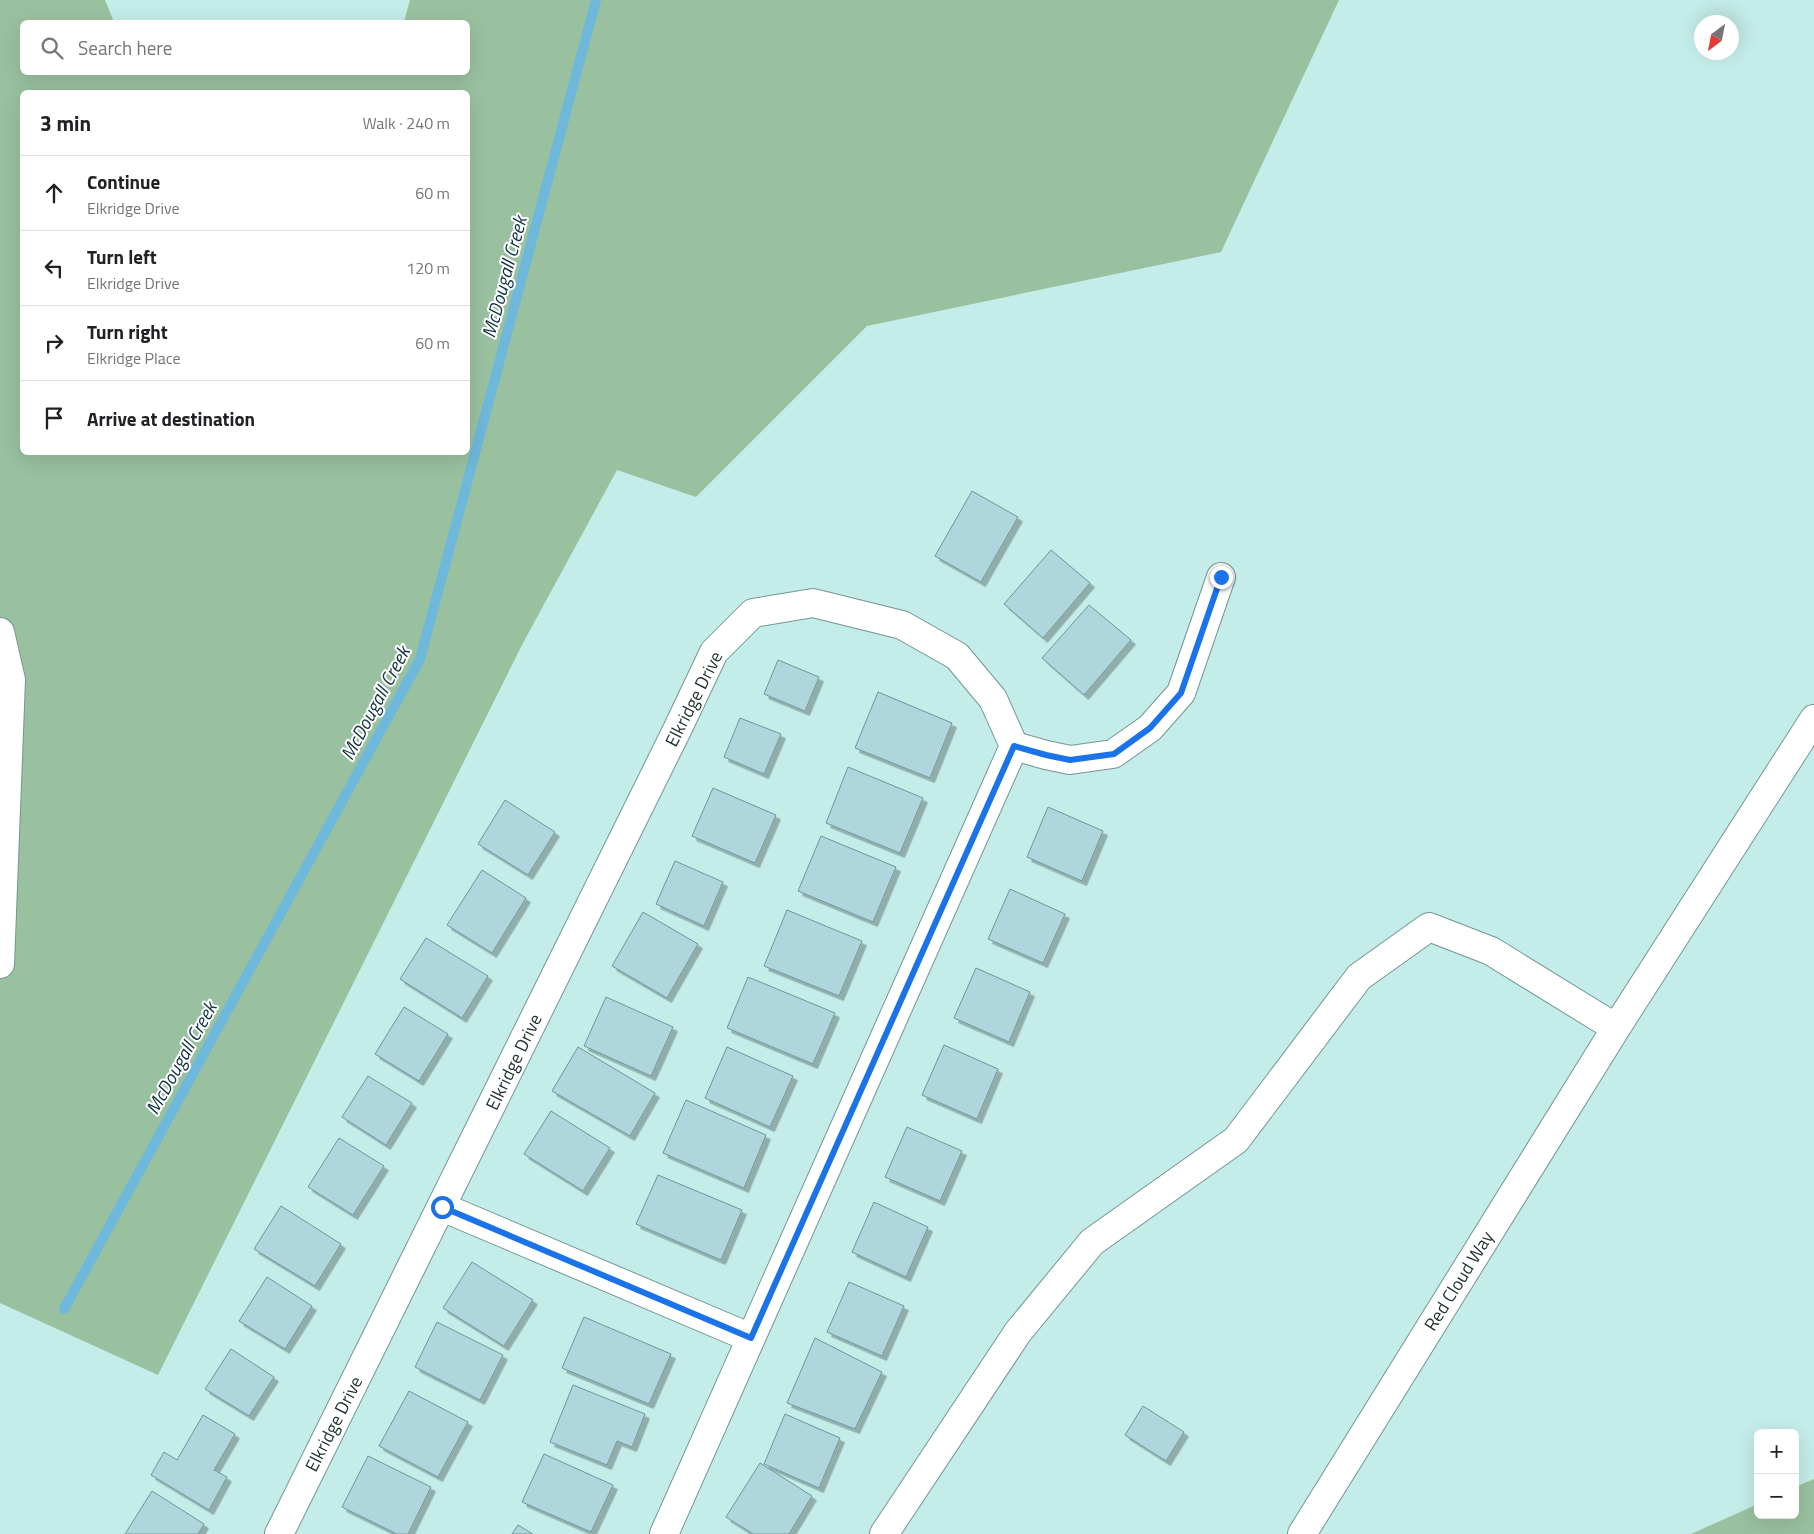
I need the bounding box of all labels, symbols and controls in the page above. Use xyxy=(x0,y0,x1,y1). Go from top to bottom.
north arrow xyxy=(1694,15,1739,60)
search box xyxy=(20,20,470,75)
text: Search here xyxy=(78,33,172,62)
icon: search xyxy=(38,34,66,62)
text: 3 min xyxy=(40,107,91,139)
text: Walk · 240 m xyxy=(362,111,450,135)
text: Continue xyxy=(87,167,160,196)
icon: ahead xyxy=(40,179,68,207)
text: 60 m xyxy=(415,181,450,205)
text: Elkridge Drive xyxy=(87,196,180,220)
water label: McDougall Creek xyxy=(473,210,534,341)
text: Turn left xyxy=(87,242,157,271)
icon: left xyxy=(40,254,68,282)
text: 120 m xyxy=(406,256,450,280)
text: Elkridge Drive xyxy=(87,271,180,295)
text: Turn right xyxy=(87,317,168,346)
icon: right xyxy=(40,329,68,357)
text: 60 m xyxy=(415,331,450,355)
text: Elkridge Place xyxy=(87,346,181,370)
icon: arrive xyxy=(40,404,68,432)
text: Arrive at destination xyxy=(87,404,255,433)
route end xyxy=(1210,566,1233,589)
water label: McDougall Creek xyxy=(332,639,418,765)
street label: Elkridge Drive xyxy=(658,646,729,751)
water label: McDougall Creek xyxy=(138,994,225,1119)
street label: Elkridge Drive xyxy=(479,1009,549,1114)
route start xyxy=(431,1196,454,1219)
street label: Red Cloud Way xyxy=(1417,1225,1500,1336)
street label: Elkridge Drive xyxy=(298,1371,369,1476)
map controls xyxy=(1754,1429,1799,1519)
button: + xyxy=(1754,1429,1799,1474)
button: − xyxy=(1754,1474,1799,1519)

